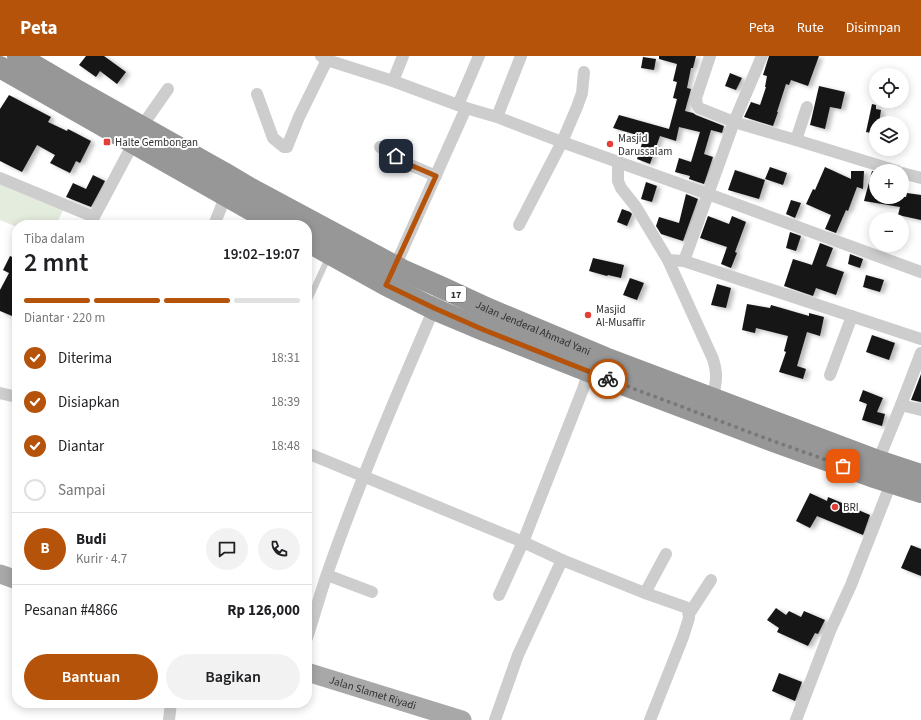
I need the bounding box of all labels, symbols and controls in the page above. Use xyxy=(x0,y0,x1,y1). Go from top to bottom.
text: Peta xyxy=(20,15,57,42)
text: Peta xyxy=(749,18,775,38)
text: Rute xyxy=(797,18,824,38)
text: Disimpan xyxy=(846,18,901,38)
map controls xyxy=(869,68,909,252)
button: locate xyxy=(869,68,909,108)
button: layers xyxy=(869,116,909,156)
place label: Masjid Darussalam xyxy=(618,131,672,159)
place label: Halte Gembongan xyxy=(115,135,198,150)
marker: Halte Gembongan xyxy=(102,137,112,147)
pin xyxy=(379,139,413,173)
marker: Masjid Darussalam xyxy=(605,139,615,149)
icon: home xyxy=(385,145,407,167)
button: + xyxy=(869,164,909,204)
button: − xyxy=(869,212,909,252)
text: Tiba dalam xyxy=(24,230,85,248)
text: 2 mnt xyxy=(24,244,88,281)
text: 19:02–19:07 xyxy=(223,244,300,265)
road number: 17 xyxy=(446,286,466,302)
street label: Jalan Jenderal Ahmad Yani xyxy=(473,297,593,359)
place label: Masjid Al-Musaffir xyxy=(596,302,645,330)
text: Diantar · 220 m xyxy=(24,309,105,327)
marker: Masjid Al-Musaffir xyxy=(583,310,593,320)
icon: check xyxy=(24,347,46,369)
text: Diterima xyxy=(58,348,112,369)
text: 18:31 xyxy=(271,349,300,367)
courier xyxy=(588,359,628,399)
icon: bike xyxy=(597,368,619,390)
icon: check xyxy=(24,391,46,413)
text: Disiapkan xyxy=(58,392,120,413)
text: 18:39 xyxy=(271,393,300,411)
icon: check xyxy=(24,435,46,457)
text: Diantar xyxy=(58,436,104,457)
text: 18:48 xyxy=(271,437,300,455)
pin xyxy=(826,449,860,483)
icon: bag xyxy=(832,455,854,477)
text: Sampai xyxy=(58,480,105,501)
place label: BRI xyxy=(843,500,859,515)
marker: BRI xyxy=(830,502,840,512)
button: chat xyxy=(206,528,248,570)
button: phone xyxy=(258,528,300,570)
text: Budi xyxy=(76,529,106,550)
text: B xyxy=(40,538,50,559)
text: Kurir · 4.7 xyxy=(76,550,127,568)
text: Pesanan #4866 xyxy=(24,600,118,621)
text: Rp 126,000 xyxy=(227,600,300,621)
button: Bantuan xyxy=(24,654,158,700)
button: Bagikan xyxy=(166,654,300,700)
street label: Jalan Slamet Riyadi xyxy=(327,672,418,713)

